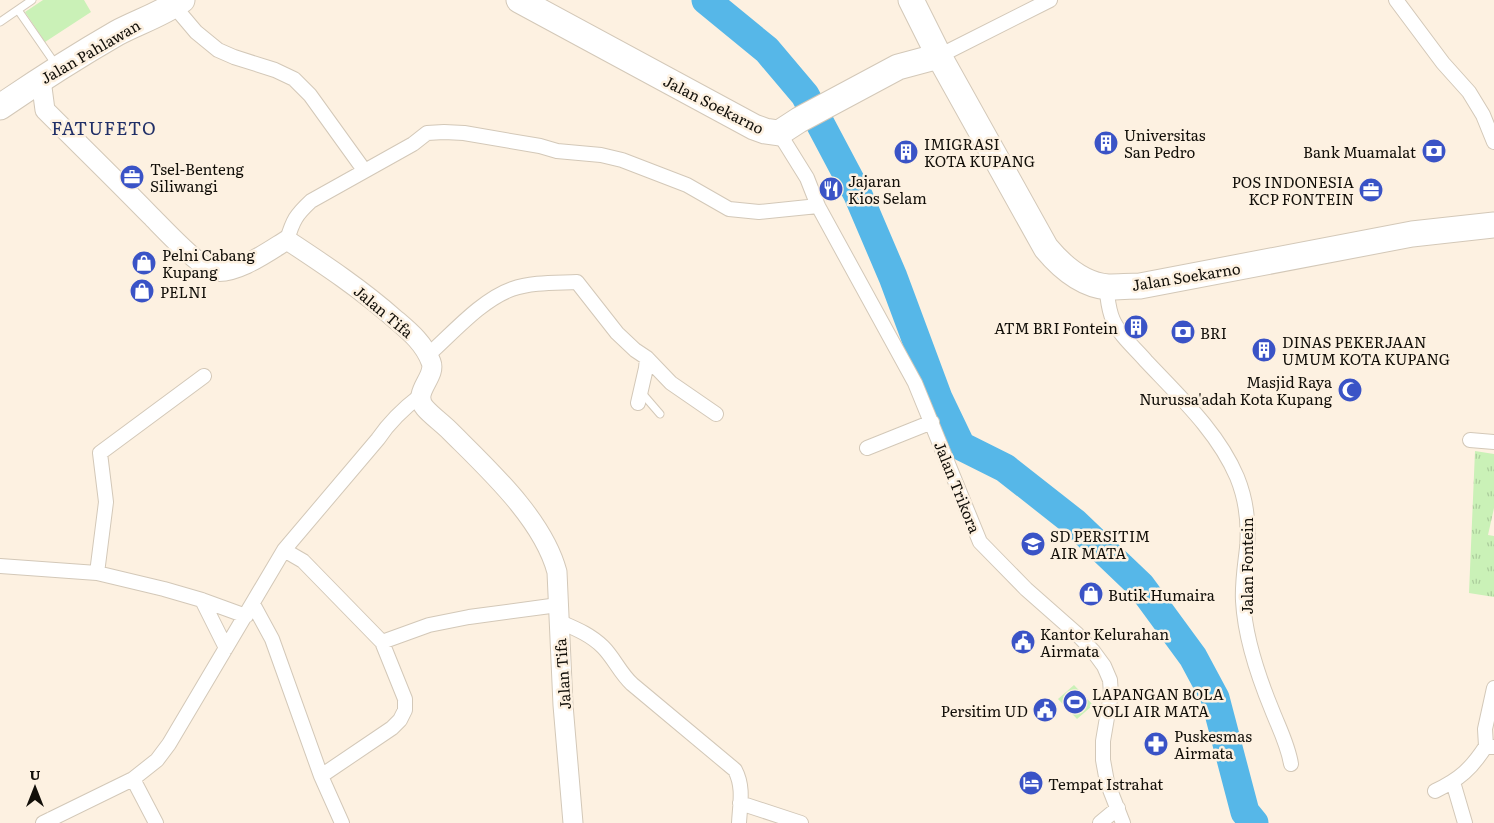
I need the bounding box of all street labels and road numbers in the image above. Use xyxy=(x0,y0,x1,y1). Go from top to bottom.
street label: Jalan Pahlawan xyxy=(36,13,144,89)
street label: Jalan Soekarno xyxy=(660,69,768,139)
street label: Jalan Soekarno xyxy=(1130,256,1242,296)
street label: Jalan Tifa xyxy=(349,279,419,343)
street label: Jalan Trikora xyxy=(929,438,987,537)
street label: Jalan Fontein xyxy=(1235,517,1258,615)
street label: Jalan Tifa xyxy=(548,637,576,710)

